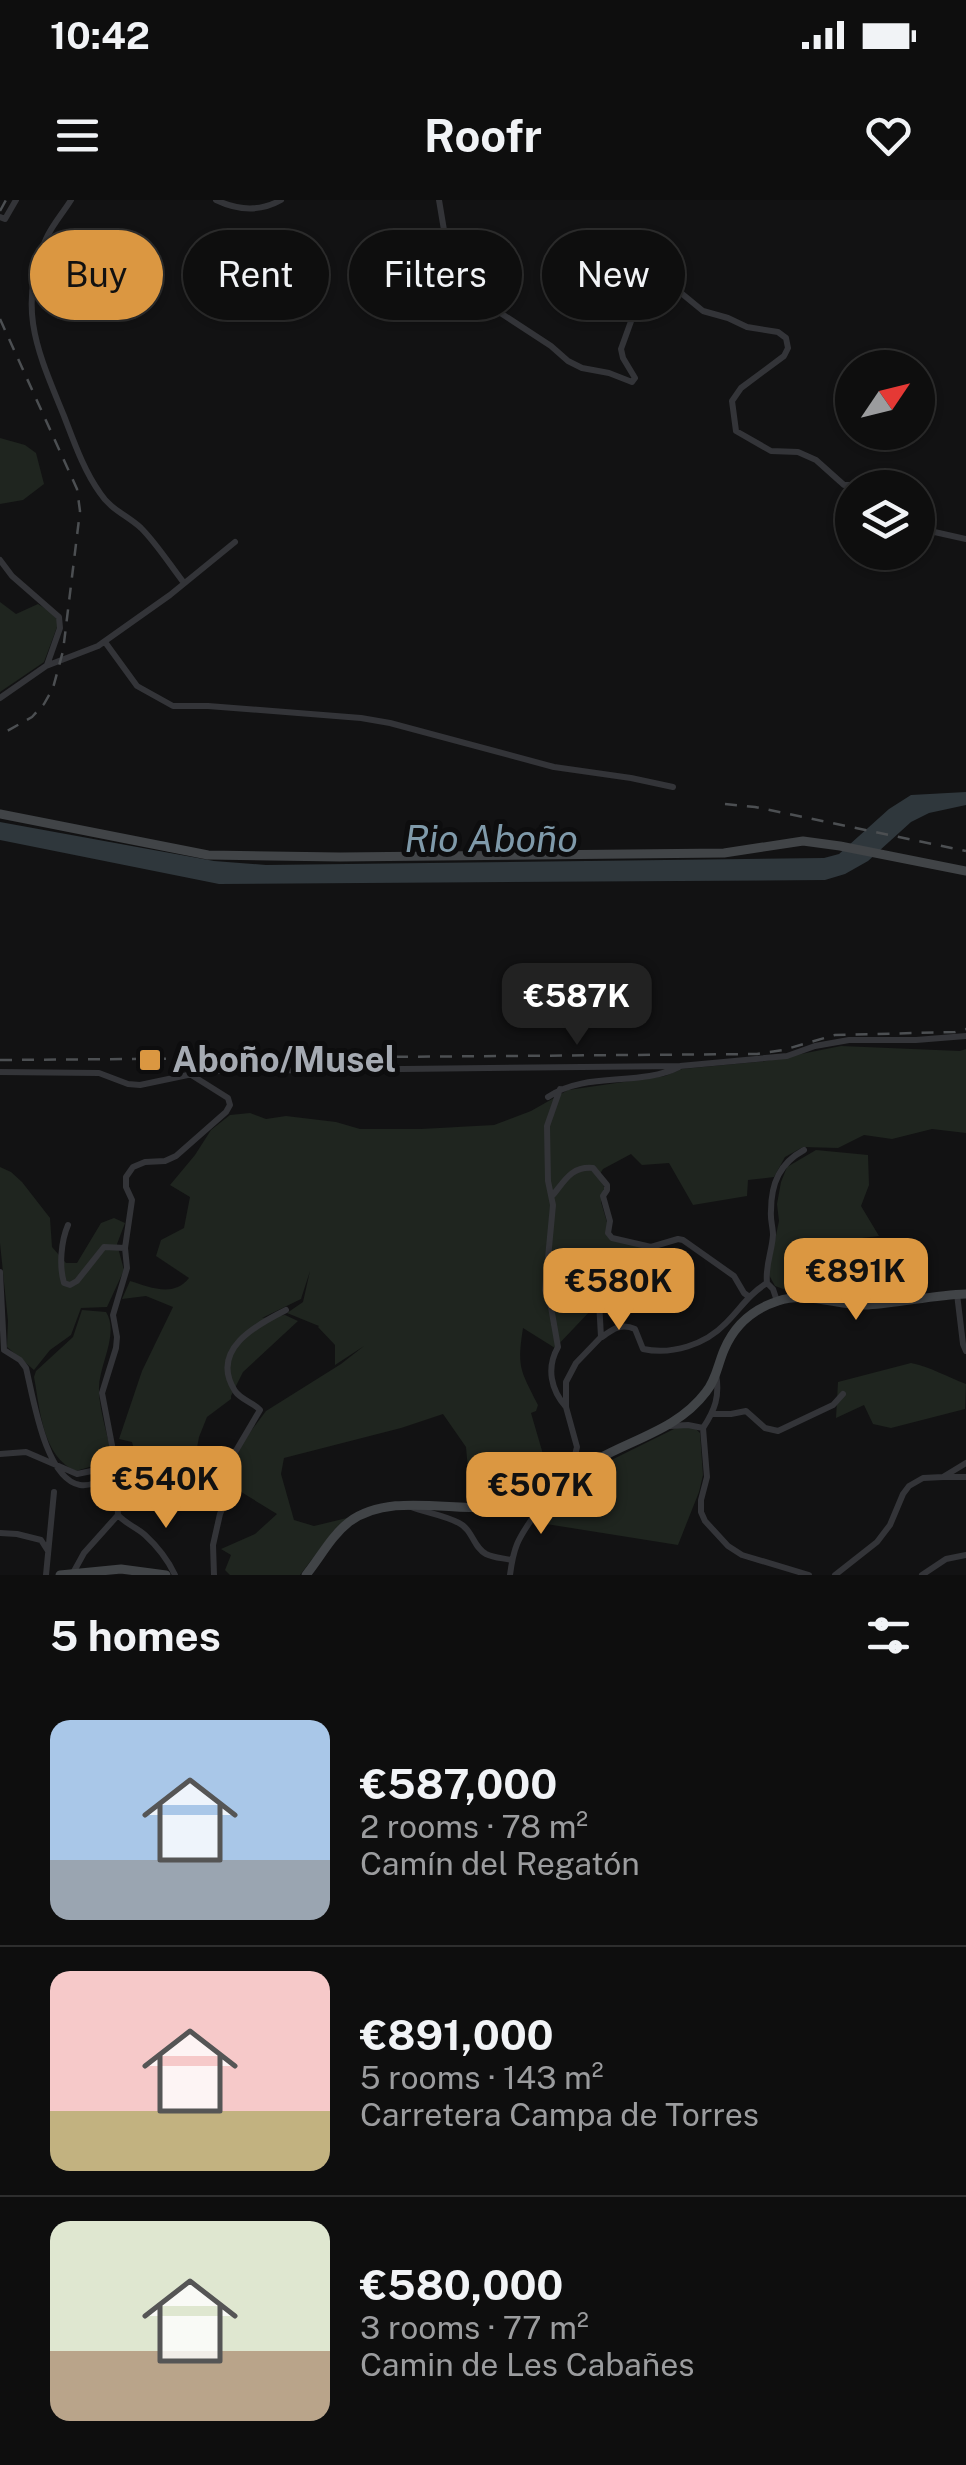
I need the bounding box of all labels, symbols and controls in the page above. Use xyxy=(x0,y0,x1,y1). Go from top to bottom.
text: 10:42 xyxy=(50,13,150,58)
icon: menu xyxy=(50,108,105,163)
icon: heart xyxy=(861,108,916,163)
text: Roofr xyxy=(424,109,542,162)
chip: Buy xyxy=(30,230,163,320)
chip: Rent xyxy=(183,230,329,320)
chip: Filters xyxy=(349,230,522,320)
chip: New xyxy=(542,230,685,320)
north arrow xyxy=(835,350,935,450)
map controls xyxy=(835,350,935,570)
button: layers xyxy=(835,470,935,570)
water label: Rio Aboño xyxy=(404,816,578,861)
pin: €587K xyxy=(507,963,647,1048)
text: €587K xyxy=(524,977,630,1014)
place label: Aboño/Musel xyxy=(172,1039,396,1080)
marker: Aboño/Musel xyxy=(137,1047,163,1073)
pin: €891K xyxy=(786,1238,926,1323)
pin: €580K xyxy=(549,1248,689,1333)
text: €891K xyxy=(806,1252,906,1289)
text: €580K xyxy=(565,1262,673,1299)
pin: €540K xyxy=(96,1446,236,1531)
pin: €507K xyxy=(471,1452,611,1537)
text: €540K xyxy=(112,1460,220,1497)
text: €507K xyxy=(488,1466,594,1503)
icon: filters xyxy=(861,1608,916,1663)
text: 5 homes xyxy=(50,1611,221,1660)
text: €587,000 xyxy=(360,1759,557,1808)
icon: home xyxy=(130,1760,250,1880)
text: 2 rooms · 78 m² xyxy=(360,1808,588,1845)
text: Camín del Regatón xyxy=(360,1845,640,1882)
text: €891,000 xyxy=(360,2010,554,2059)
icon: home xyxy=(130,2011,250,2131)
text: 5 rooms · 143 m² xyxy=(360,2059,604,2096)
text: Carretera Campa de Torres xyxy=(360,2096,759,2133)
text: €580,000 xyxy=(360,2260,563,2309)
icon: home xyxy=(130,2261,250,2381)
text: 3 rooms · 77 m² xyxy=(360,2309,589,2346)
text: Camin de Les Cabañes xyxy=(360,2346,694,2383)

